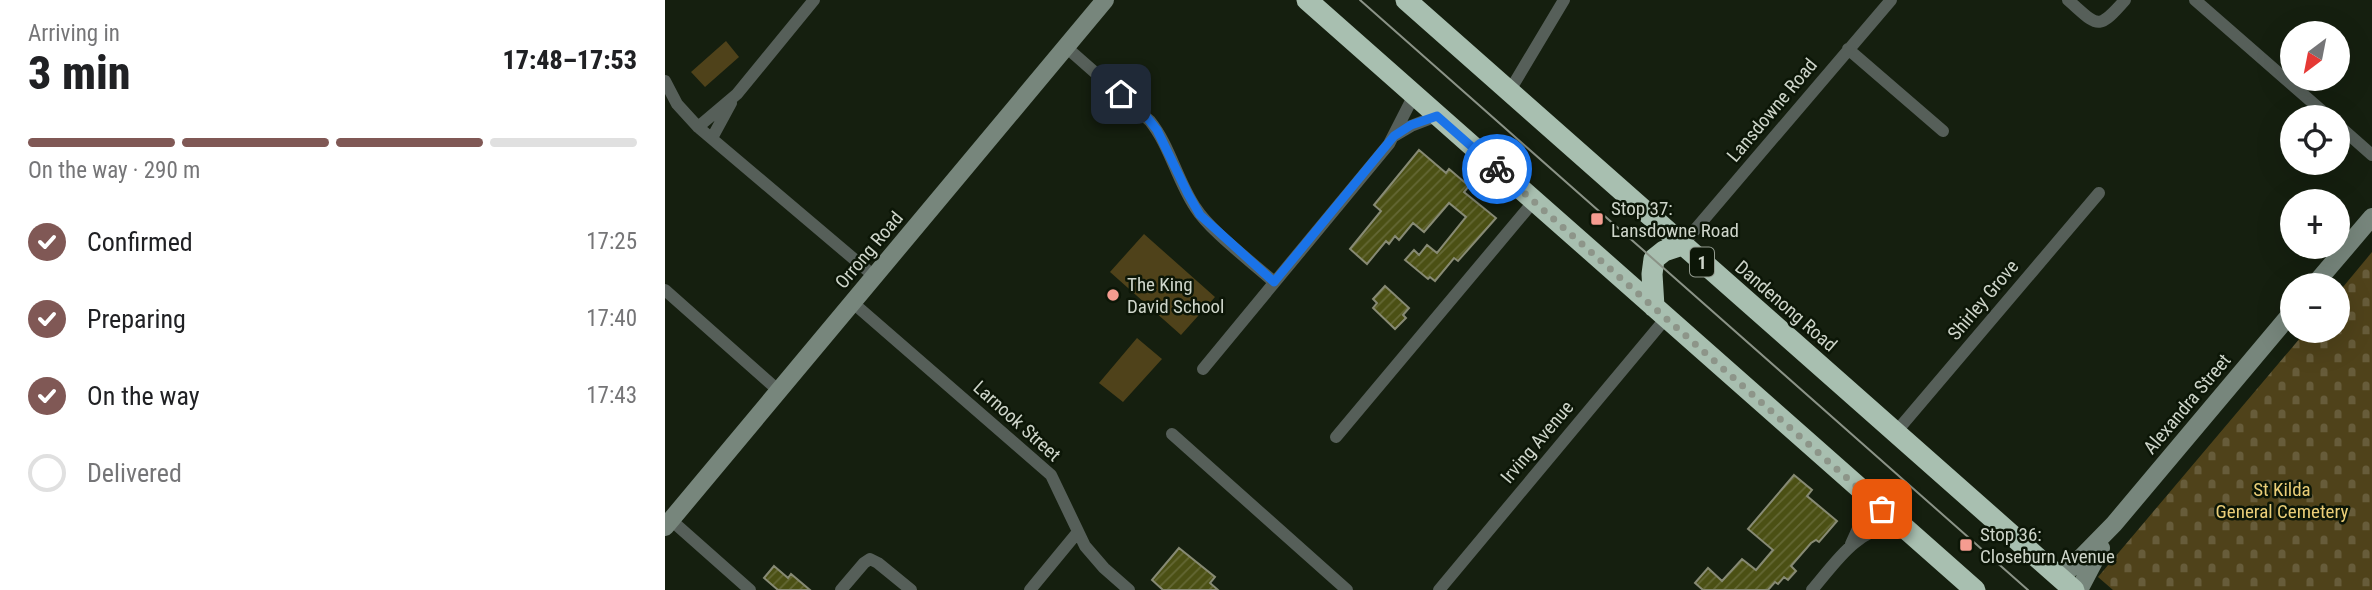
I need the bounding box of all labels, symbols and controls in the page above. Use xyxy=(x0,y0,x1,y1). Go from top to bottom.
text: Arriving in xyxy=(28,20,120,47)
north arrow xyxy=(2280,21,2350,91)
map controls xyxy=(2280,21,2350,343)
text: 17:48–17:53 xyxy=(503,45,637,75)
text: 3 min xyxy=(28,46,131,100)
street label: Lansdowne Road xyxy=(1722,54,1822,166)
pin xyxy=(1091,64,1151,124)
icon: home xyxy=(1102,75,1140,113)
button: locate xyxy=(2280,105,2350,175)
courier xyxy=(1462,134,1532,204)
icon: bike xyxy=(1478,150,1516,188)
text: On the way · 290 m xyxy=(28,157,200,184)
button: + xyxy=(2280,189,2350,259)
place label: Stop 37: Lansdowne Road xyxy=(1611,197,1739,242)
street label: Orrong Road xyxy=(830,207,908,293)
marker: Stop 37: Lansdowne Road xyxy=(1589,211,1605,227)
icon: check xyxy=(28,223,66,261)
text: Confirmed xyxy=(87,227,193,257)
text: 17:25 xyxy=(586,228,637,255)
road number: 1 xyxy=(1690,248,1714,276)
street label: Shirley Grove xyxy=(1943,255,2023,345)
street label: Dandenong Road xyxy=(1730,256,1842,356)
place label: The King David School xyxy=(1127,273,1224,318)
button: − xyxy=(2280,273,2350,343)
marker: The King David School xyxy=(1105,287,1121,303)
icon: check xyxy=(28,300,66,338)
text: Preparing xyxy=(87,304,186,334)
text: 17:40 xyxy=(586,305,637,332)
street label: Alexandra Street xyxy=(2138,349,2236,459)
street label: Larnook Street xyxy=(969,376,1065,466)
icon: check xyxy=(28,377,66,415)
text: On the way xyxy=(87,381,200,411)
text: 17:43 xyxy=(586,382,637,409)
street label: Irving Avenue xyxy=(1496,396,1578,488)
text: Delivered xyxy=(87,458,182,488)
park label: St Kilda General Cemetery xyxy=(2216,478,2348,523)
pin xyxy=(1852,479,1912,539)
icon: bag xyxy=(1863,490,1901,528)
place label: Stop 36: Closeburn Avenue xyxy=(1980,523,2115,568)
marker: Stop 36: Closeburn Avenue xyxy=(1958,537,1974,553)

